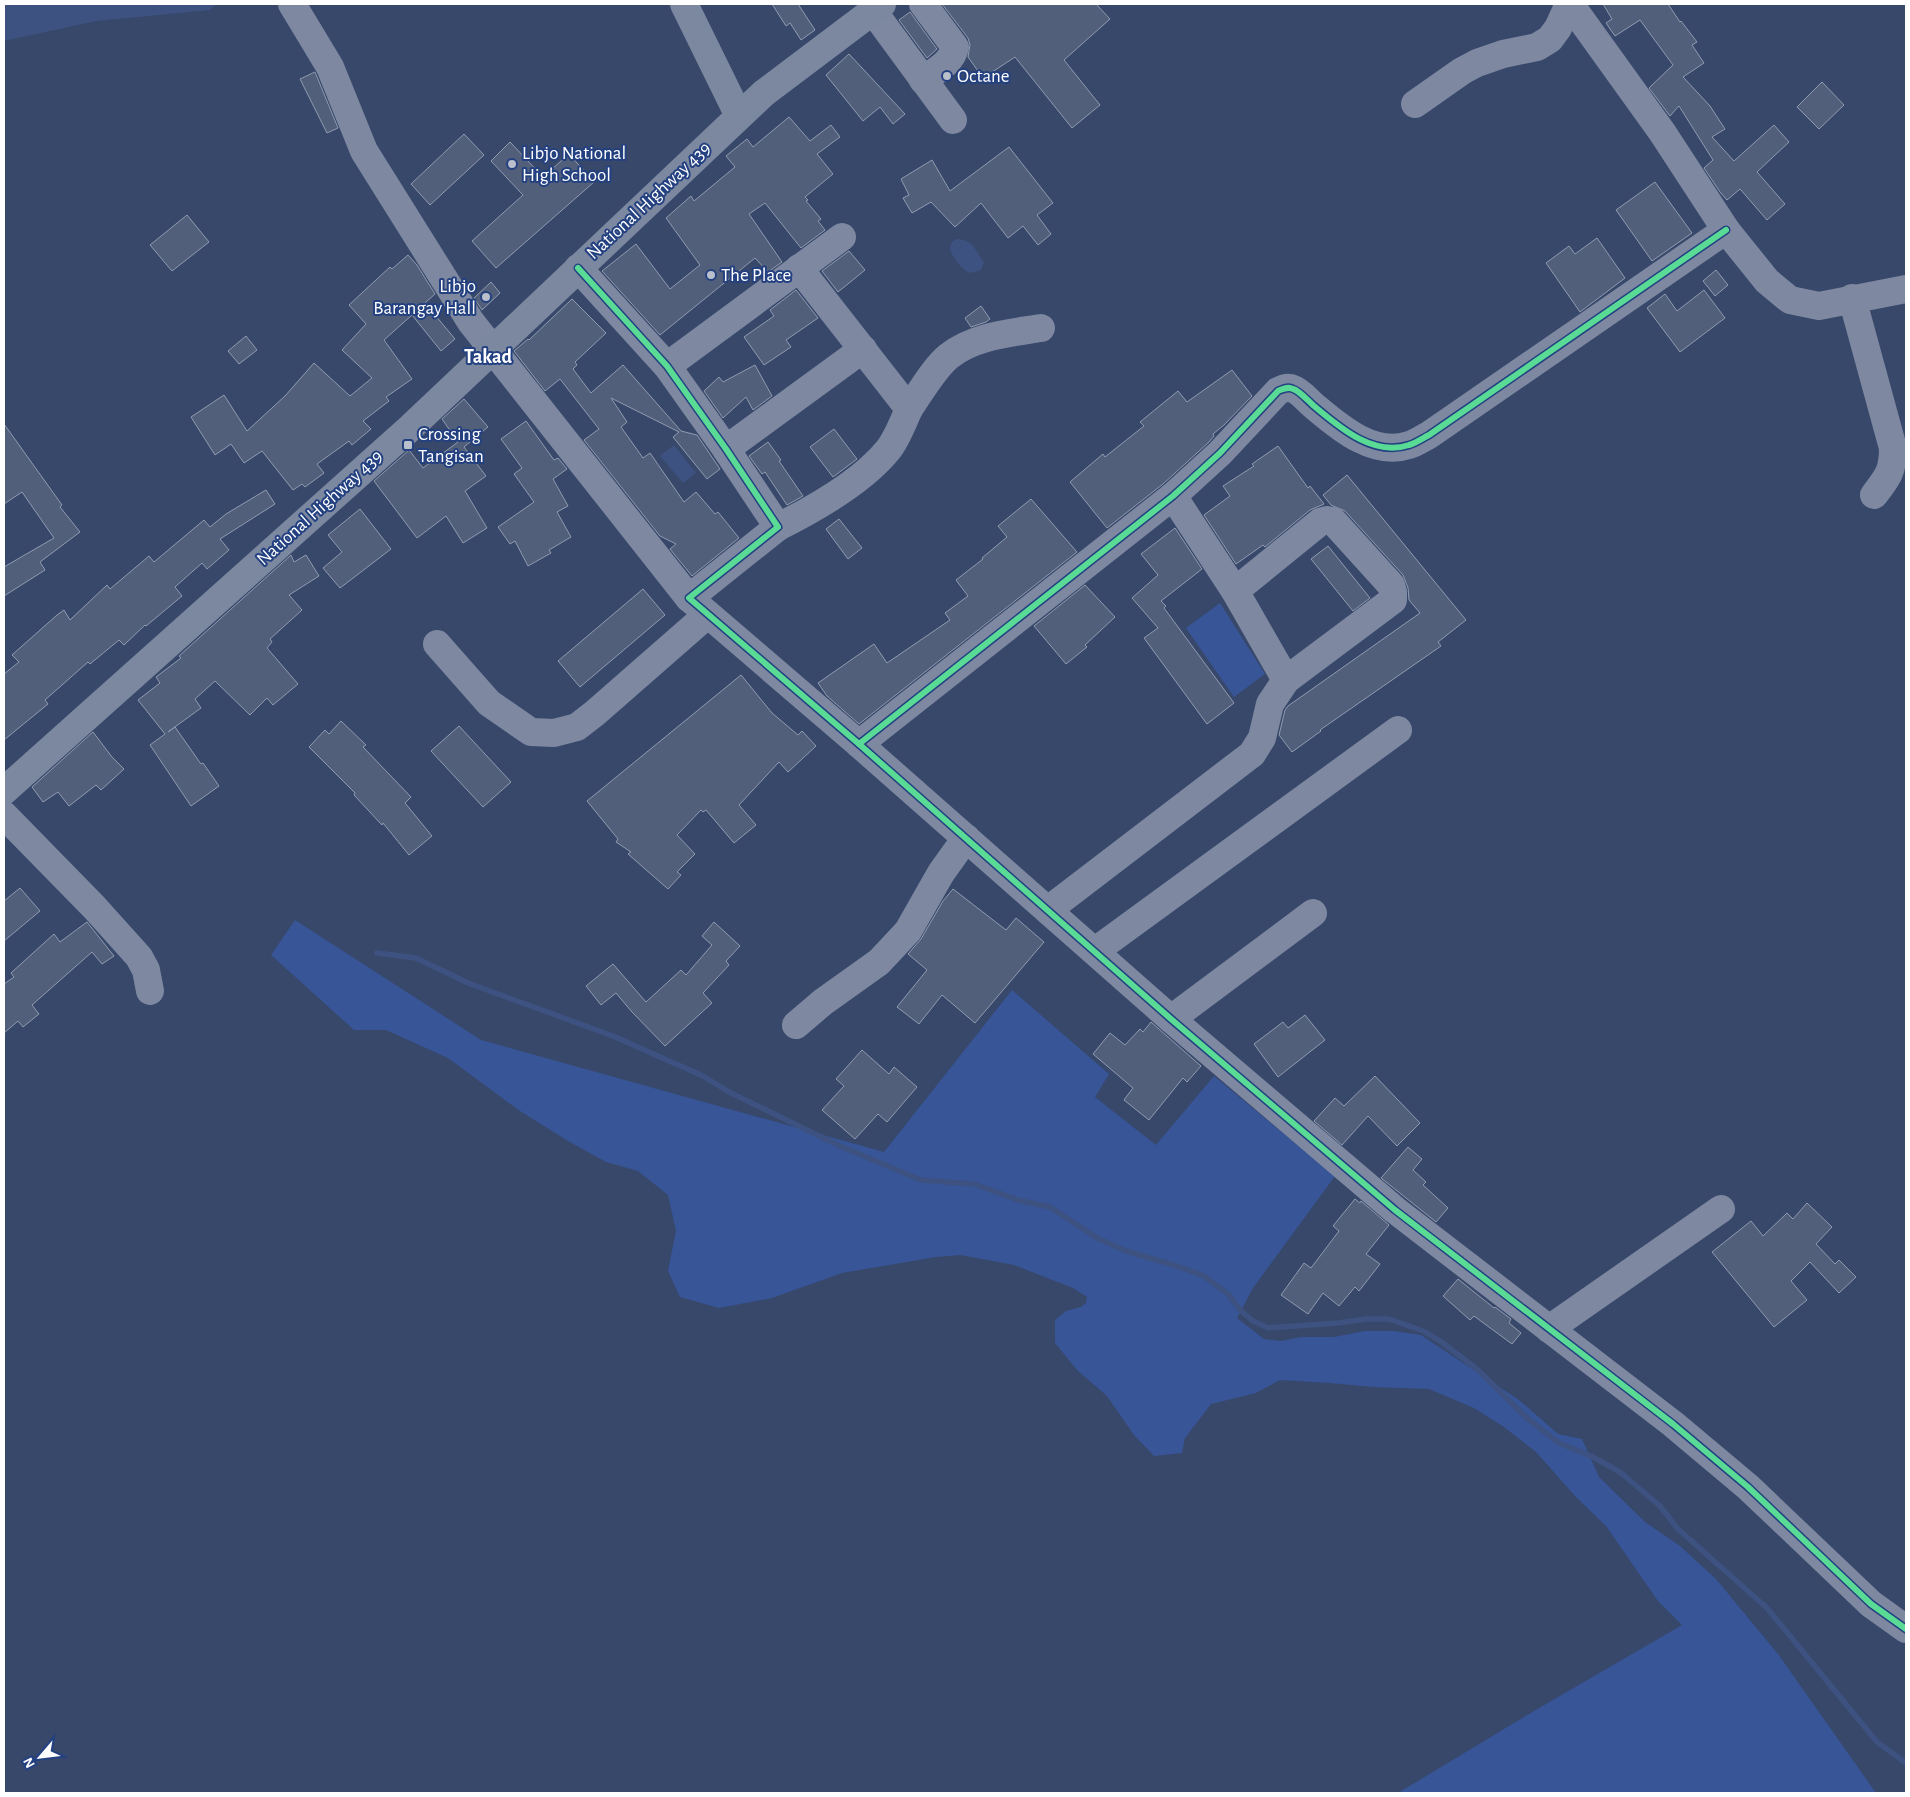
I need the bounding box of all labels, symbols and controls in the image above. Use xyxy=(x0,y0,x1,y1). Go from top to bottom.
place label: Octane xyxy=(957,67,1010,86)
marker: Octane xyxy=(941,70,953,82)
street label: National Highway 439 xyxy=(583,139,715,263)
place label: Libjo National High School xyxy=(522,144,626,185)
marker: Libjo National High School xyxy=(506,158,518,170)
place label: The Place xyxy=(721,266,791,285)
marker: The Place xyxy=(705,269,717,281)
place label: Libjo Barangay Hall xyxy=(373,277,476,318)
marker: Libjo Barangay Hall xyxy=(480,291,492,303)
district label: Takad xyxy=(464,347,513,367)
place label: Crossing Tangisan xyxy=(418,425,484,466)
marker: Crossing Tangisan xyxy=(402,439,414,451)
street label: National Highway 439 xyxy=(253,447,387,569)
north arrow xyxy=(15,1732,65,1782)
text: N xyxy=(21,1755,38,1770)

